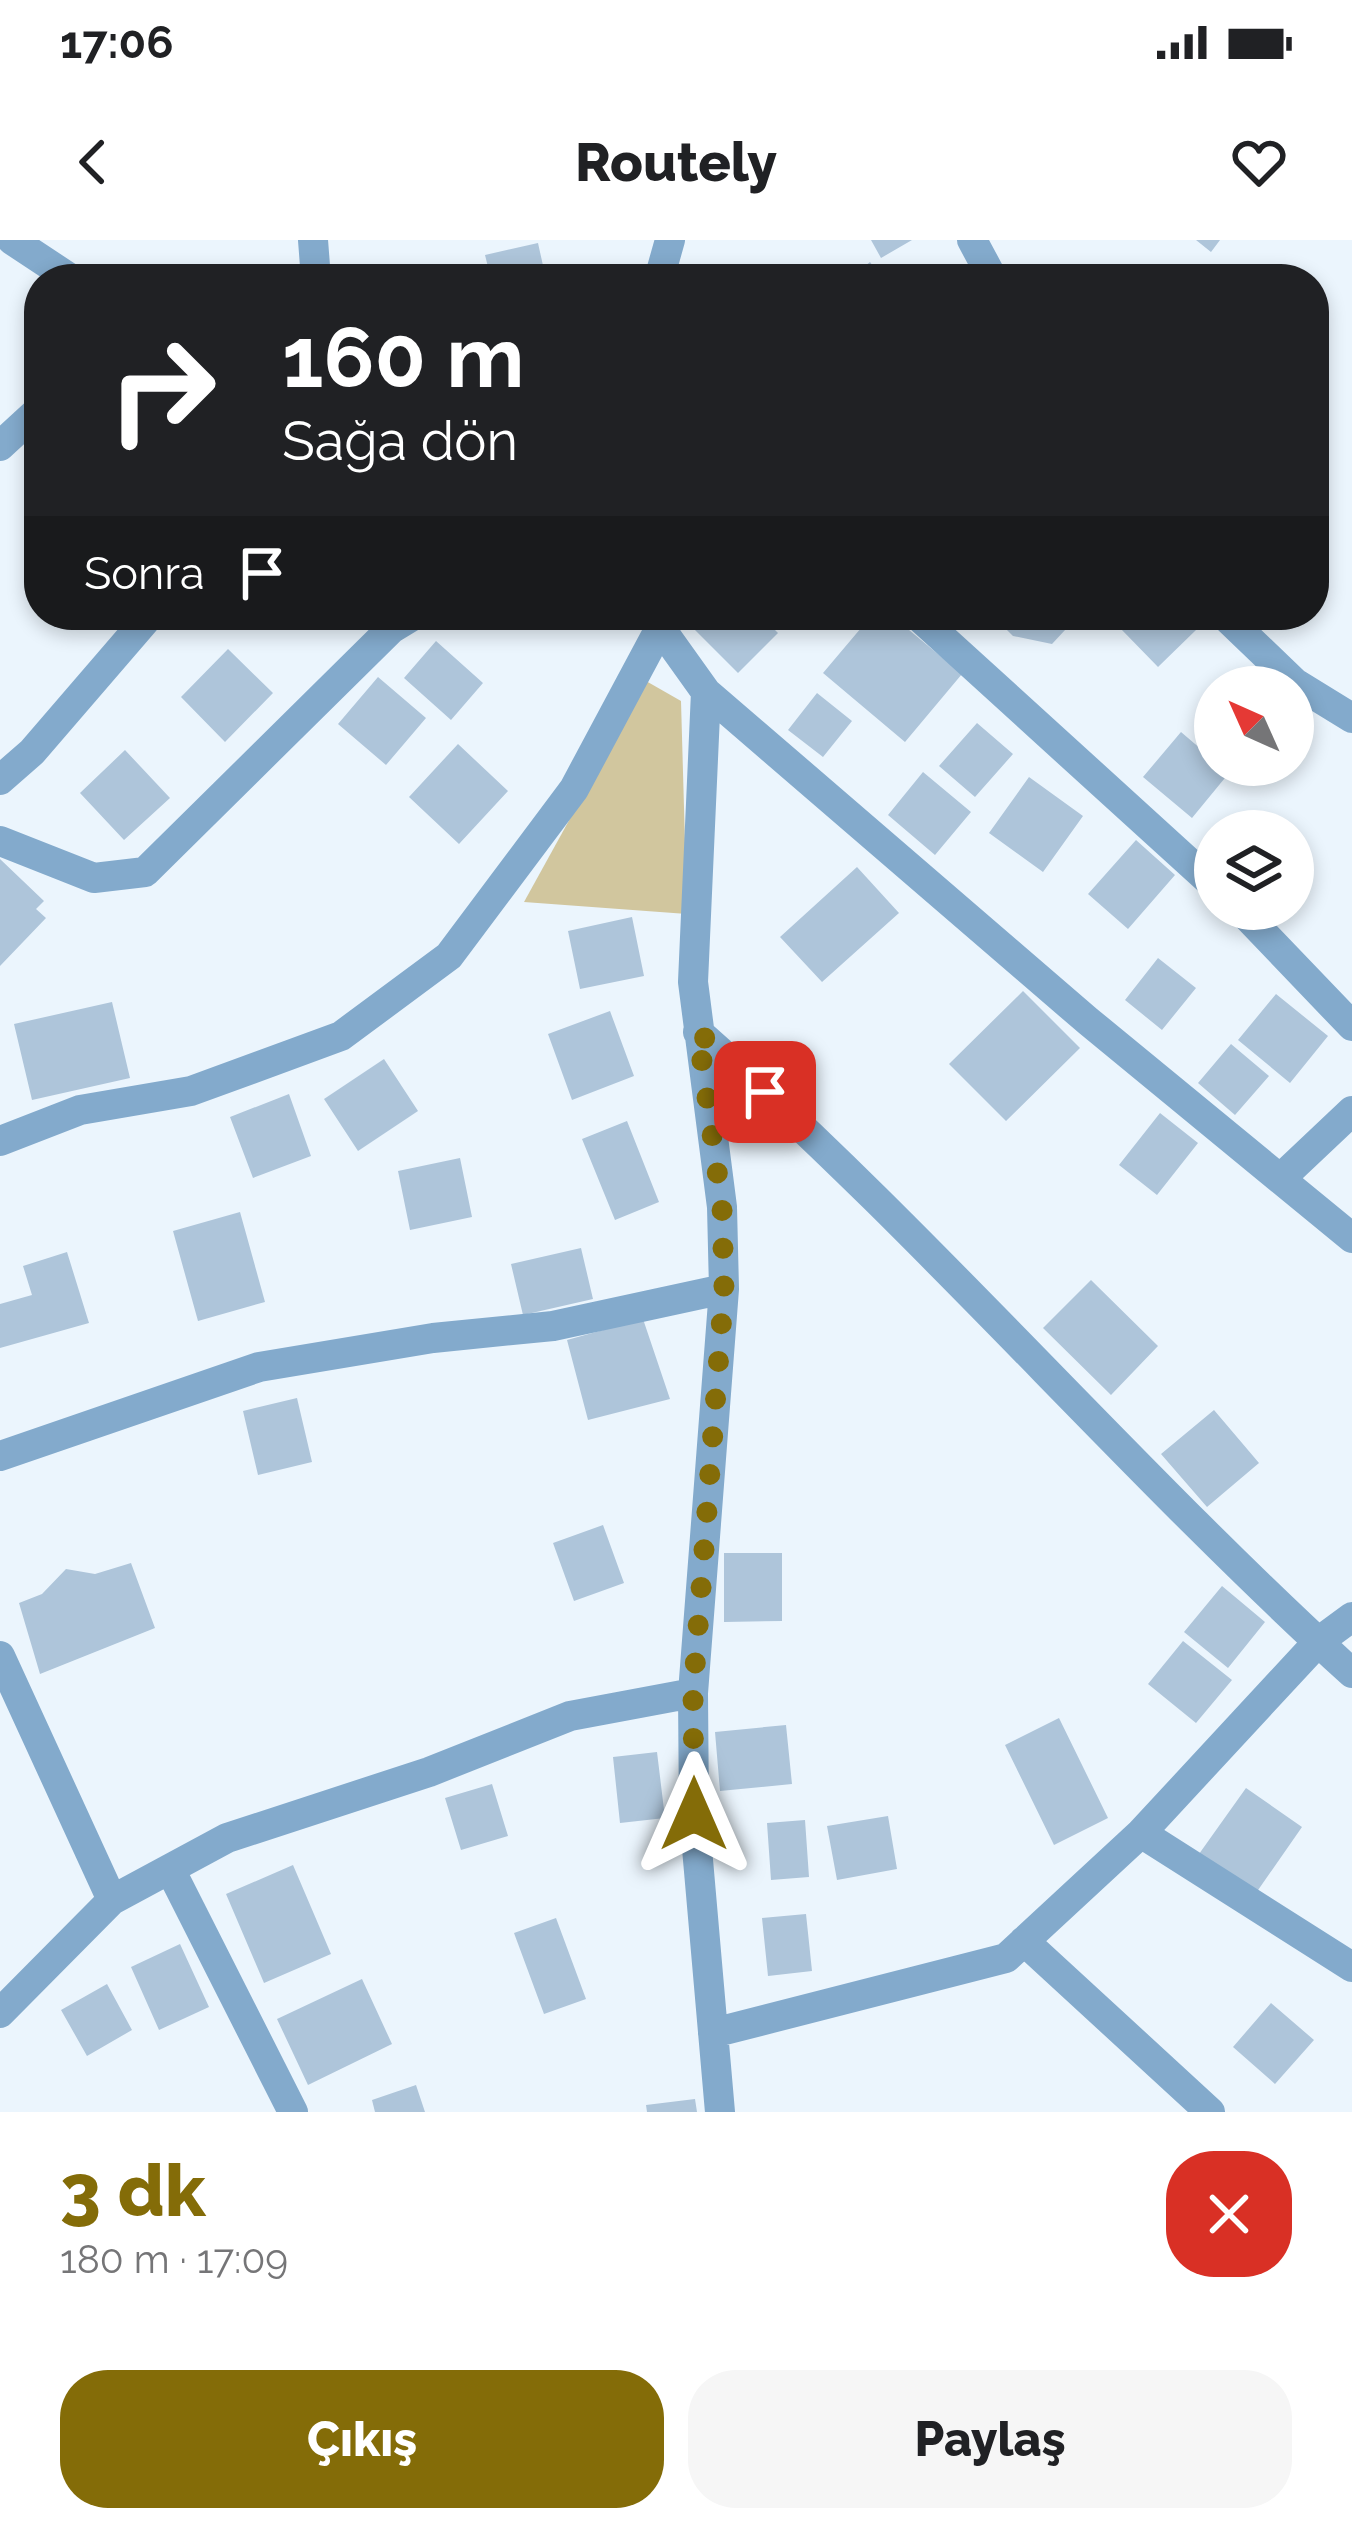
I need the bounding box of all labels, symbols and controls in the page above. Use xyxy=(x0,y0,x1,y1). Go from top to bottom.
text: 17:06 xyxy=(60,16,174,69)
icon: back xyxy=(60,129,126,195)
icon: heart xyxy=(1226,129,1292,195)
text: Routely xyxy=(575,130,777,194)
text: 160 m xyxy=(282,308,524,407)
icon: right xyxy=(84,312,240,468)
text: Sağa dön xyxy=(282,409,518,473)
icon: arrive xyxy=(229,540,295,606)
text: Sonra xyxy=(84,547,205,600)
north arrow xyxy=(1194,666,1314,786)
map controls xyxy=(1194,666,1314,930)
button: layers xyxy=(1194,810,1314,930)
pin xyxy=(714,1041,816,1143)
icon: arrive xyxy=(732,1059,798,1125)
position arrow xyxy=(631,1751,757,1877)
text: 3 dk xyxy=(60,2148,206,2233)
button: close xyxy=(1166,2151,1292,2277)
text: 180 m · 17:09 xyxy=(60,2236,288,2282)
button: Çıkış xyxy=(60,2370,664,2508)
button: Paylaş xyxy=(688,2370,1292,2508)

